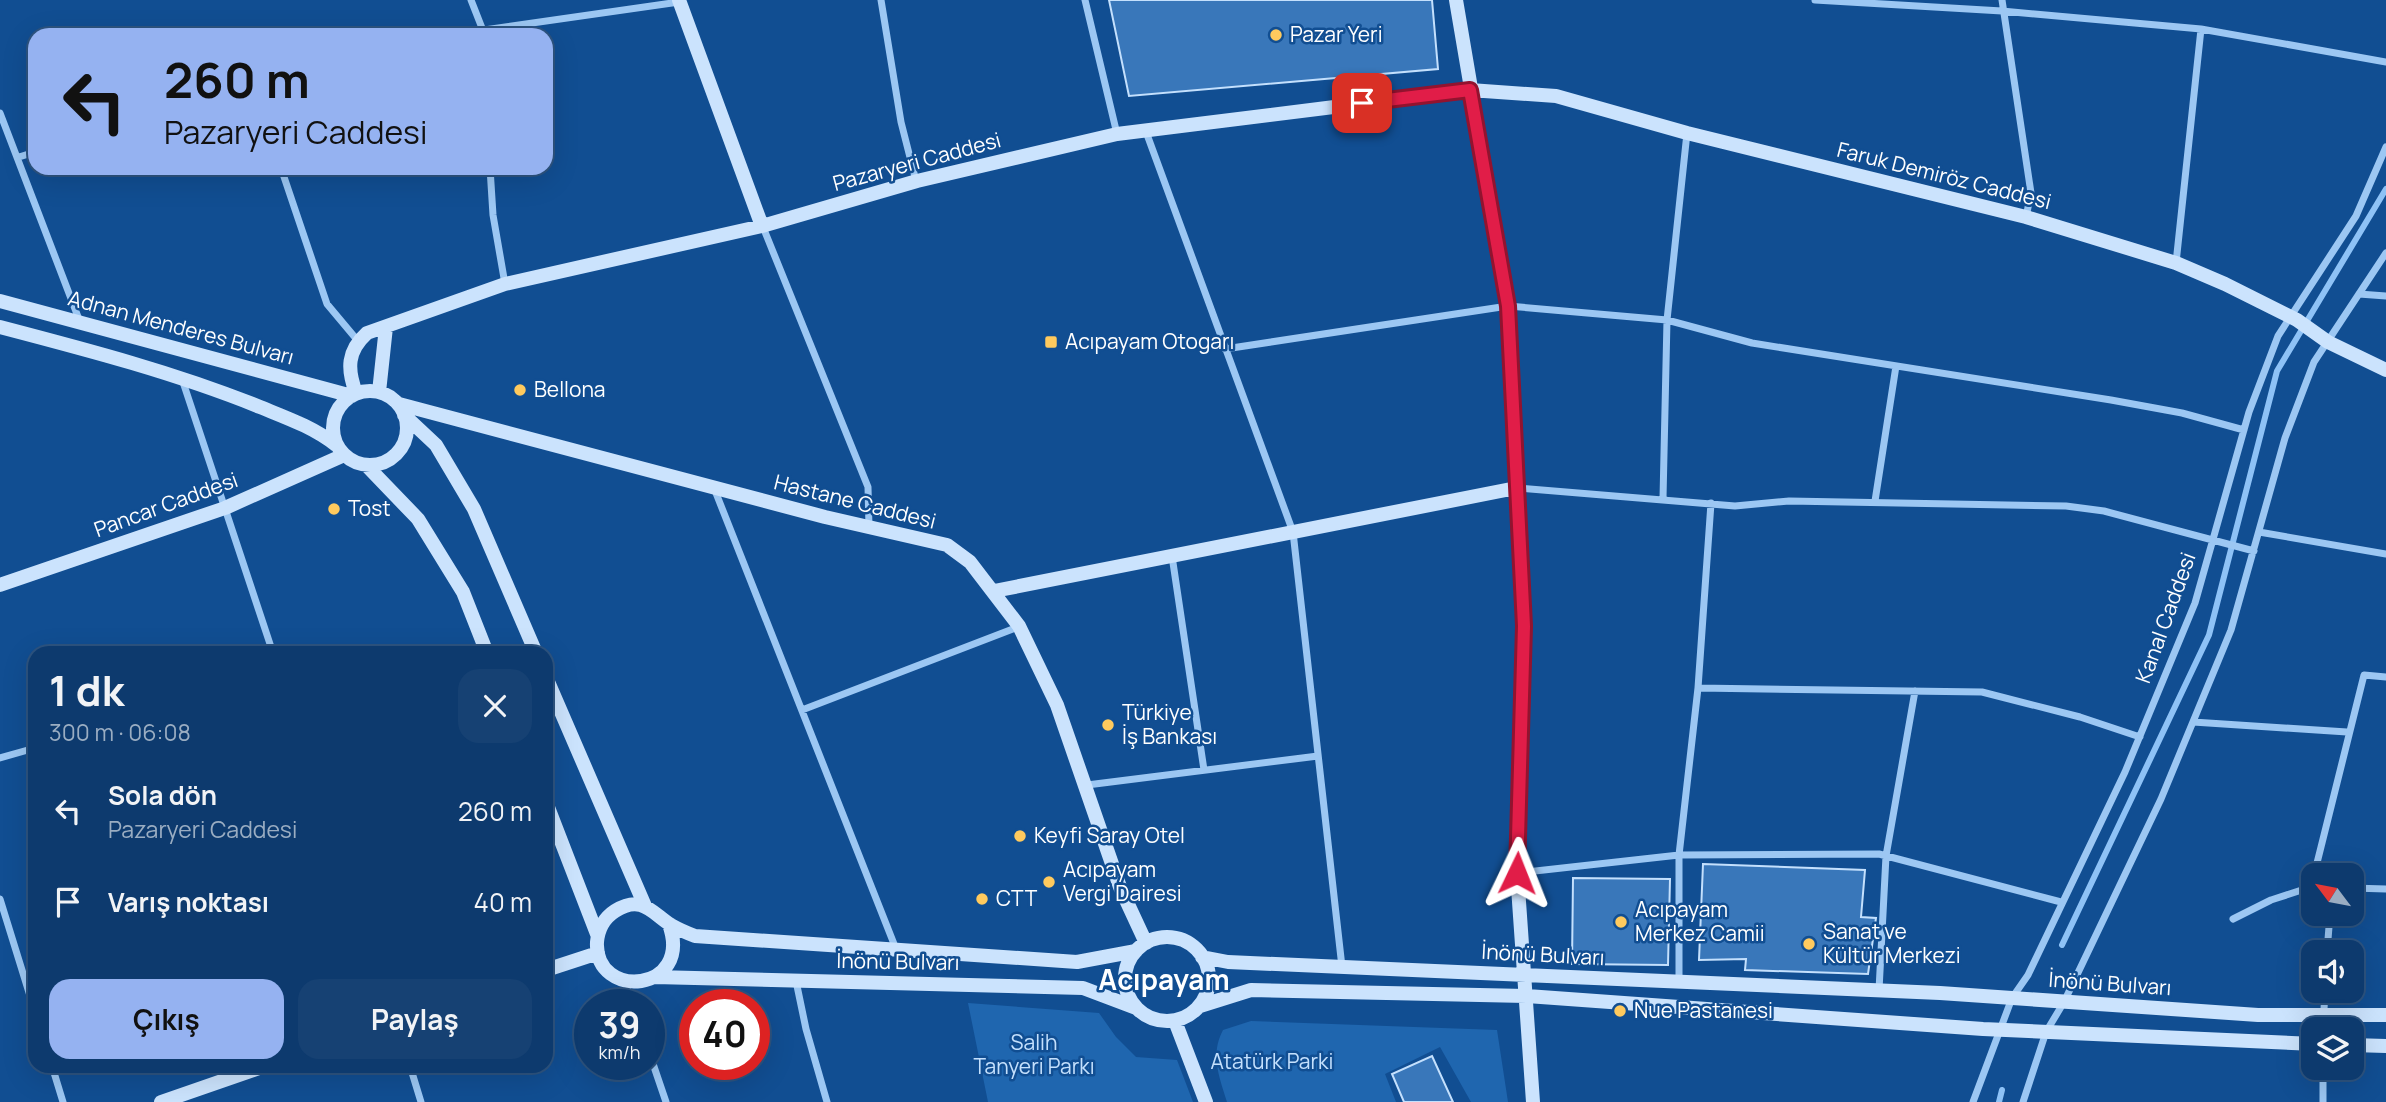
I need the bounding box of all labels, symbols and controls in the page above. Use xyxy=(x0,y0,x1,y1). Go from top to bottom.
place label: Pazar Yeri xyxy=(1290,20,1383,48)
marker: Pazar Yeri xyxy=(1268,27,1284,43)
text: 260 m xyxy=(164,46,310,113)
icon: left xyxy=(49,56,140,147)
pin xyxy=(1332,73,1392,133)
icon: arrive xyxy=(1343,84,1381,122)
text: Pazaryeri Caddesi xyxy=(164,110,427,154)
street label: Pazaryeri Caddesi xyxy=(830,125,1004,197)
street label: Faruk Demiröz Caddesi xyxy=(1834,135,2054,215)
street label: Adnan Menderes Bulvarı xyxy=(65,283,297,371)
place label: Acıpayam Otogarı xyxy=(1065,327,1235,355)
marker: Acıpayam Otogarı xyxy=(1043,334,1059,350)
place label: Bellona xyxy=(534,375,606,403)
marker: Bellona xyxy=(512,382,528,398)
street label: Pancar Caddesi xyxy=(90,465,241,543)
street label: Hastane Caddesi xyxy=(771,467,939,535)
place label: Tost xyxy=(348,494,391,522)
marker: Tost xyxy=(326,501,342,517)
street label: Kanal Caddesi xyxy=(2128,548,2202,687)
text: 1 dk xyxy=(49,661,124,719)
button: close xyxy=(458,669,532,743)
place label: Türkiye İş Bankası xyxy=(1122,698,1217,750)
text: 300 m · 06:08 xyxy=(49,716,191,748)
marker: Türkiye İş Bankası xyxy=(1100,717,1116,733)
text: Sola dön xyxy=(108,777,217,813)
icon: left xyxy=(49,792,87,830)
text: 260 m xyxy=(458,793,532,829)
text: Pazaryeri Caddesi xyxy=(108,813,297,845)
place label: Keyfi Saray Otel xyxy=(1034,821,1185,849)
marker: Keyfi Saray Otel xyxy=(1012,828,1028,844)
position arrow xyxy=(1480,836,1554,910)
place label: Acıpayam Vergi Dairesi xyxy=(1063,855,1182,907)
north arrow xyxy=(2301,863,2364,926)
map controls xyxy=(2301,863,2364,1080)
marker: Acıpayam Vergi Dairesi xyxy=(1041,874,1057,890)
icon: arrive xyxy=(49,883,87,921)
text: Varış noktası xyxy=(108,884,269,920)
text: 40 m xyxy=(474,884,532,920)
place label: CTT xyxy=(996,884,1038,912)
marker: CTT xyxy=(974,891,990,907)
place label: Acıpayam Merkez Camii xyxy=(1635,895,1765,947)
marker: Acıpayam Merkez Camii xyxy=(1613,914,1629,930)
place label: Sanat ve Kültür Merkezi xyxy=(1823,917,1961,969)
marker: Sanat ve Kültür Merkezi xyxy=(1801,936,1817,952)
street label: İnönü Bulvarı xyxy=(1481,937,1605,971)
button: sound xyxy=(2301,940,2364,1003)
street label: İnönü Bulvarı xyxy=(836,946,960,976)
district label: Acıpayam xyxy=(1098,960,1230,998)
street label: İnönü Bulvarı xyxy=(2048,965,2173,1001)
button: Çıkış xyxy=(49,979,284,1059)
button: Paylaş xyxy=(298,979,532,1059)
speed limit sign: 40 xyxy=(679,989,770,1080)
place label: Nue Pastanesi xyxy=(1634,996,1773,1024)
text: 39 xyxy=(598,1001,641,1049)
marker: Nue Pastanesi xyxy=(1612,1003,1628,1019)
button: layers xyxy=(2301,1017,2364,1080)
park label: Salih Tanyeri Parkı xyxy=(973,1028,1095,1080)
text: km/h xyxy=(599,1040,640,1064)
park label: Atatürk Parki xyxy=(1211,1047,1333,1075)

